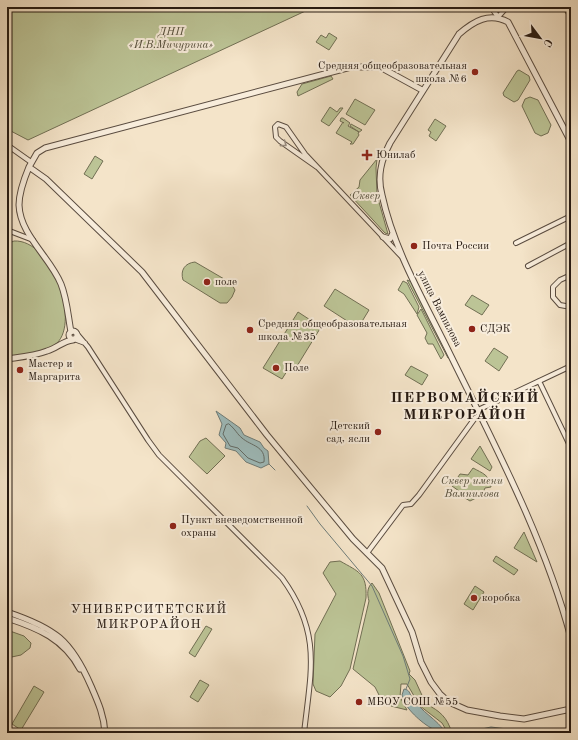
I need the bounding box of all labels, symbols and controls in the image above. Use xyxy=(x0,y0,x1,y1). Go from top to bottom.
north arrow xyxy=(520,18,560,58)
park label: ДНП «И.В.Мичурина» xyxy=(129,27,213,51)
text: С xyxy=(541,37,554,48)
place label: Средняя общеобразовательная школа №6 xyxy=(318,61,467,85)
marker: Средняя общеобразовательная школа №6 xyxy=(470,67,480,77)
one-way arrow xyxy=(279,139,286,146)
marker: Юнилаб xyxy=(361,149,373,161)
place label: Юнилаб xyxy=(376,150,415,161)
park label: Сквер xyxy=(352,191,380,202)
marker: Почта России xyxy=(409,241,419,251)
place label: Почта России xyxy=(422,241,489,252)
street label: улица Вампилова xyxy=(415,269,463,350)
marker: поле xyxy=(202,277,212,287)
place label: поле xyxy=(215,277,237,288)
place label: Средняя общеобразовательная школа №35 xyxy=(258,319,407,343)
marker: СДЭК xyxy=(467,324,477,334)
place label: СДЭК xyxy=(480,324,511,335)
marker: Средняя общеобразовательная школа №35 xyxy=(245,325,255,335)
place label: Мастер и Маргарита xyxy=(28,359,81,383)
marker: Поле xyxy=(271,363,281,373)
place label: Поле xyxy=(284,363,309,374)
marker: Мастер и Маргарита xyxy=(15,365,25,375)
district label: ПЕРВОМАЙСКИЙ МИКРОРАЙОН xyxy=(390,388,540,423)
place label: Детский сад, ясли xyxy=(326,421,370,445)
marker: Детский сад, ясли xyxy=(373,427,383,437)
park label: Сквер имени Вампилова xyxy=(441,476,504,500)
place label: Пункт вневедомственной охраны xyxy=(181,515,303,539)
marker: Пункт вневедомственной охраны xyxy=(168,521,178,531)
marker: коробка xyxy=(469,593,479,603)
place label: коробка xyxy=(482,593,521,604)
district label: УНИВЕРСИТЕТСКИЙ МИКРОРАЙОН xyxy=(71,601,227,631)
marker: МБОУ СОШ №55 xyxy=(354,697,364,707)
place label: МБОУ СОШ №55 xyxy=(367,697,458,708)

